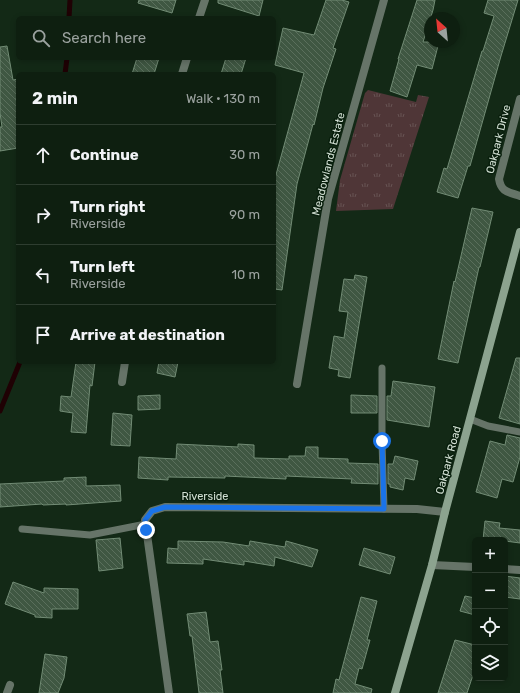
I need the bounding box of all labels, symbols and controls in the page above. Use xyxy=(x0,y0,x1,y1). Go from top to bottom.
north arrow xyxy=(424,12,460,48)
search box xyxy=(16,16,276,60)
icon: search xyxy=(30,27,52,49)
text: Search here xyxy=(62,29,146,47)
text: 2 min xyxy=(32,88,78,108)
text: Walk · 130 m xyxy=(186,91,260,106)
street label: Oakpark Drive xyxy=(484,103,513,175)
street label: Meadowlands Estate xyxy=(309,111,348,217)
icon: ahead xyxy=(32,144,54,166)
text: Continue xyxy=(70,146,139,164)
text: 30 m xyxy=(229,147,260,162)
text: Turn right xyxy=(70,198,145,216)
icon: right xyxy=(32,204,54,226)
text: 90 m xyxy=(229,207,260,222)
text: Riverside xyxy=(70,216,126,231)
text: Turn left xyxy=(70,258,135,276)
icon: left xyxy=(32,264,54,286)
text: 10 m xyxy=(231,267,260,282)
text: Riverside xyxy=(70,276,126,291)
icon: arrive xyxy=(32,324,54,346)
text: Arrive at destination xyxy=(70,326,225,344)
street label: Oakpark Road xyxy=(433,424,464,496)
route start xyxy=(373,432,391,450)
street label: Riverside xyxy=(181,490,229,503)
route end xyxy=(137,521,155,539)
map controls xyxy=(472,537,508,681)
button: + xyxy=(472,537,508,573)
button: − xyxy=(472,573,508,609)
button: locate xyxy=(472,609,508,645)
button: layers xyxy=(472,645,508,681)

